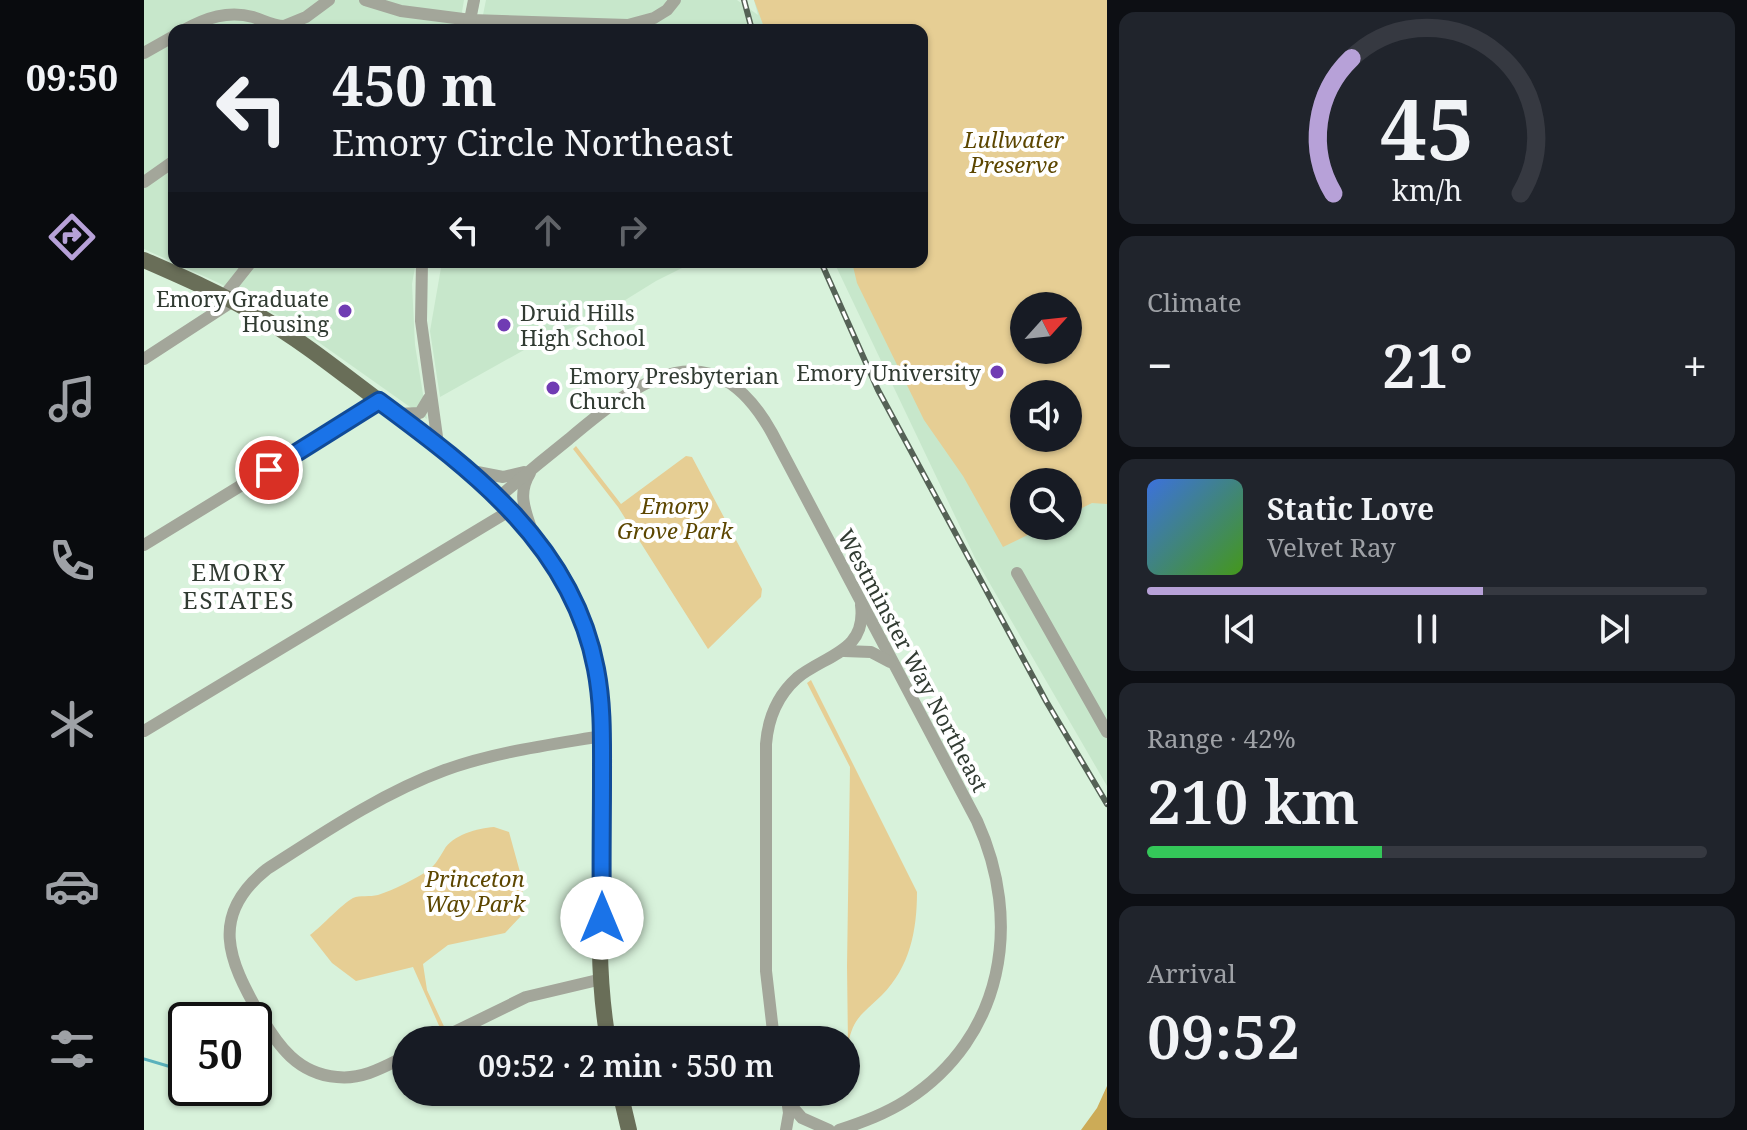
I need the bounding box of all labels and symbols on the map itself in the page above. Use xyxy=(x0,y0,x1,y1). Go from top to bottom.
park label: Lullwater Preserve xyxy=(963,124,1065,179)
place label: Emory Graduate Housing xyxy=(156,283,329,338)
north arrow xyxy=(1010,292,1082,364)
place label: Druid Hills High School xyxy=(520,297,645,352)
marker: Emory Graduate Housing xyxy=(336,302,354,320)
marker: Druid Hills High School xyxy=(495,316,513,334)
place label: Emory University xyxy=(796,357,982,387)
place label: Emory Presbyterian Church xyxy=(569,360,779,415)
marker: Emory University xyxy=(988,363,1006,381)
marker: Emory Presbyterian Church xyxy=(544,379,562,397)
pin xyxy=(235,436,303,504)
park label: Emory Grove Park xyxy=(617,490,734,545)
street label: Westminster Way Northeast xyxy=(832,523,996,797)
district label: EMORY ESTATES xyxy=(183,555,296,616)
park label: Princeton Way Park xyxy=(424,863,527,918)
position arrow xyxy=(560,876,644,960)
speed limit sign: 50 xyxy=(168,1002,272,1106)

